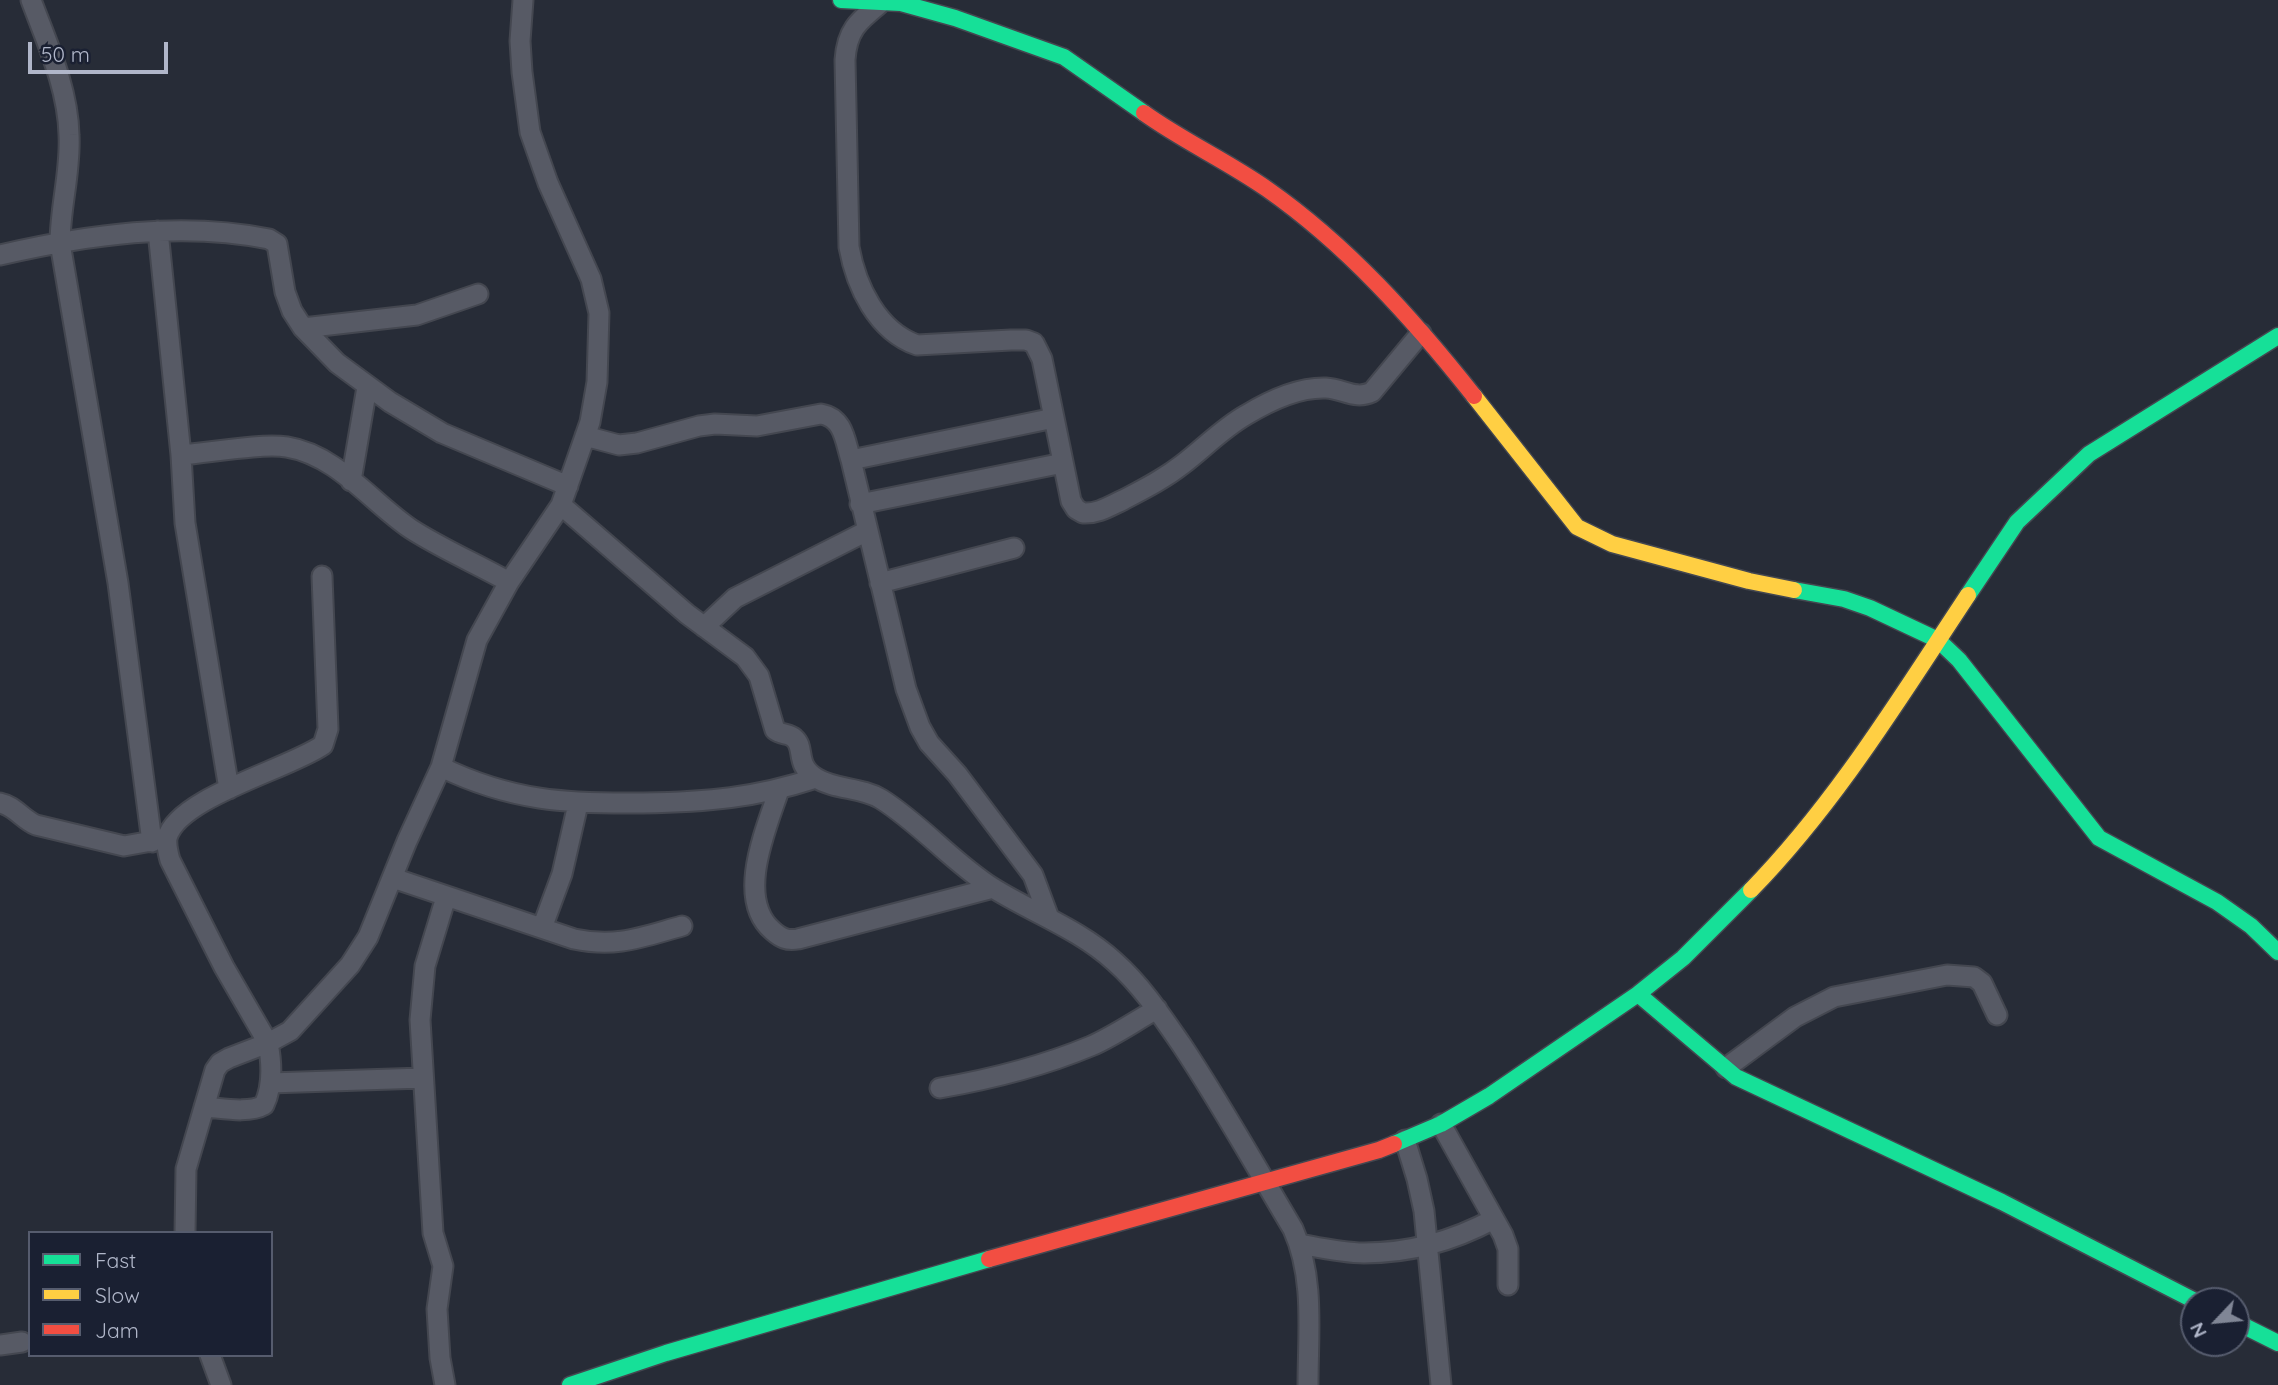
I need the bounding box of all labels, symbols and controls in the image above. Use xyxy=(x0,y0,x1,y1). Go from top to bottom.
scale bar xyxy=(32,28,172,72)
text: 50 m xyxy=(41,41,90,67)
legend xyxy=(28,1231,273,1357)
text: Fast xyxy=(95,1247,136,1273)
text: Slow xyxy=(95,1282,140,1308)
north arrow xyxy=(2180,1287,2250,1357)
text: Jam xyxy=(95,1317,139,1343)
text: N xyxy=(2184,1319,2212,1342)

